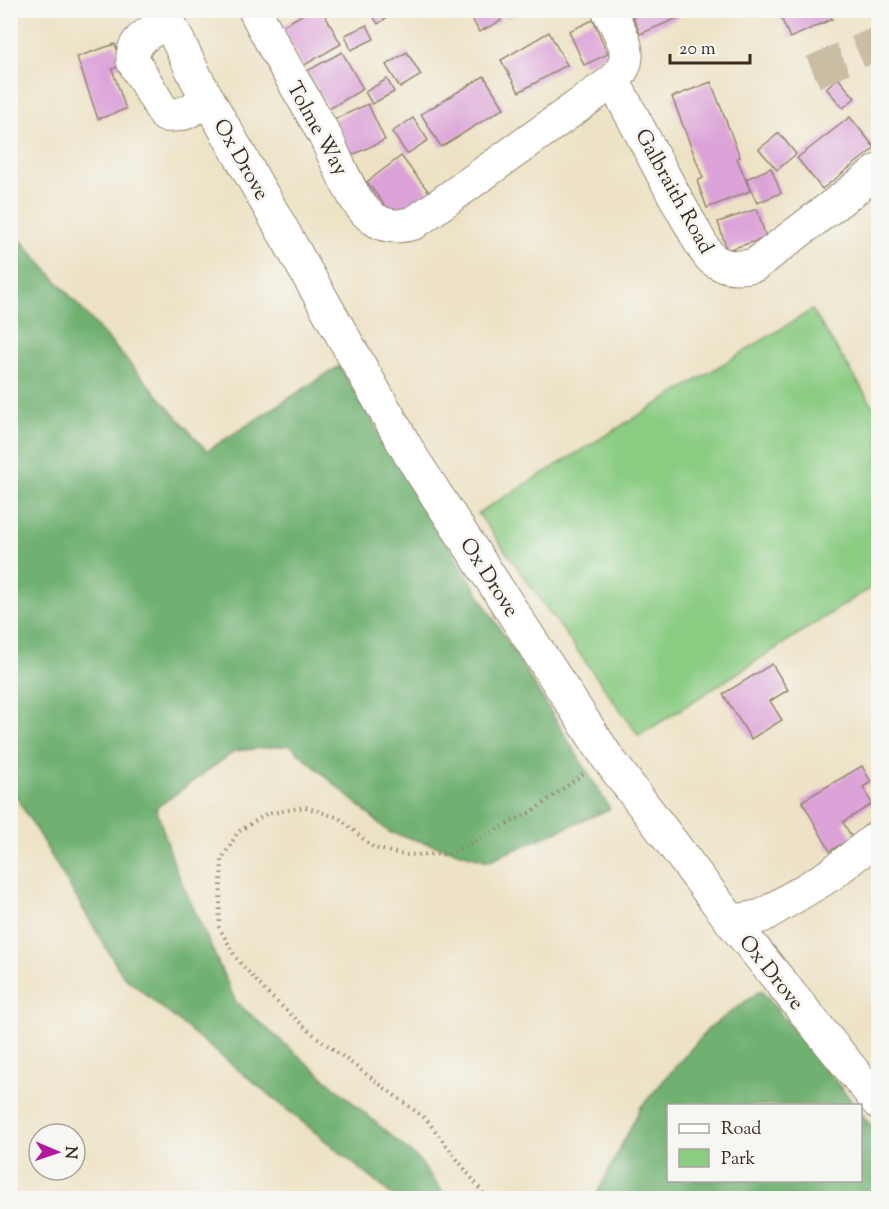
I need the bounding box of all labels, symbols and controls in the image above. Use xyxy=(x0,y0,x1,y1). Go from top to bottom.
scale bar xyxy=(670,27,750,65)
text: 20 m xyxy=(679,37,716,63)
street label: Tolme Way xyxy=(278,76,355,182)
street label: Ox Drove xyxy=(205,114,276,206)
street label: Galbraith Road xyxy=(626,124,720,260)
street label: Ox Drove xyxy=(451,532,525,624)
street label: Ox Drove xyxy=(731,929,810,1017)
legend xyxy=(667,1104,862,1182)
text: Road xyxy=(721,1117,761,1143)
north arrow xyxy=(27,1122,87,1182)
text: N xyxy=(58,1146,81,1159)
text: Park xyxy=(721,1147,756,1173)

